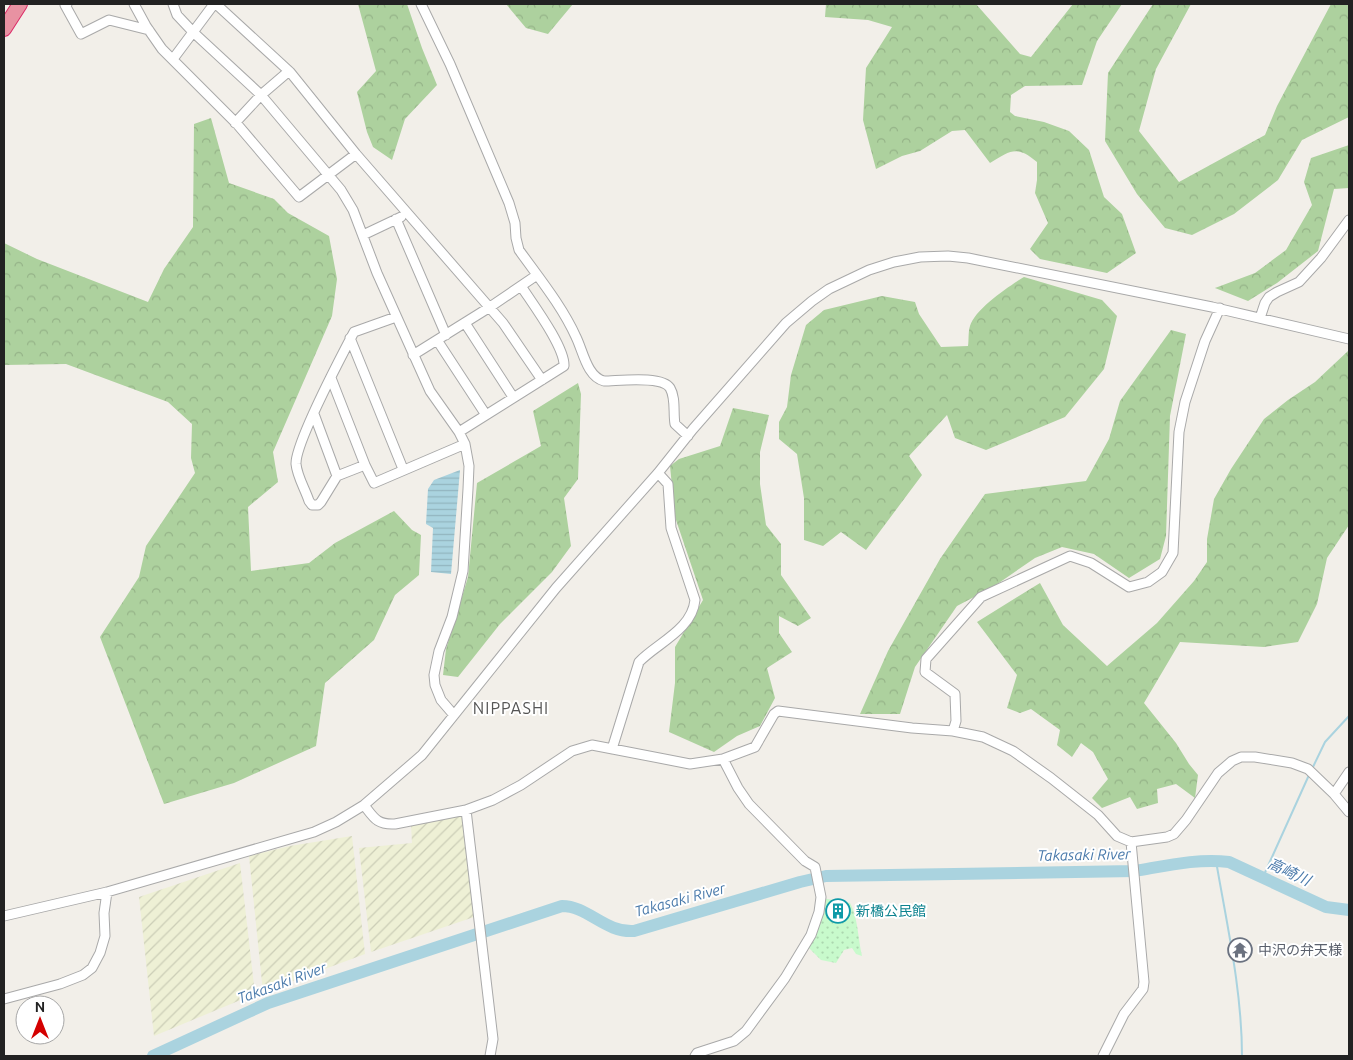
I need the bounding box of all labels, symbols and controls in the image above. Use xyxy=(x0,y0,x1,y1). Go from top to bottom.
district label: NIPPASHI xyxy=(473,699,549,717)
water label: Takasaki River xyxy=(1037,845,1132,864)
water label: 高崎川 xyxy=(1265,854,1315,890)
water label: Takasaki River xyxy=(633,879,728,920)
building icon: 新橋公民館 xyxy=(825,898,851,924)
place label: 新橋公民館 xyxy=(856,903,926,919)
temple icon: 中沢の弁天様 xyxy=(1227,937,1253,963)
place label: 中沢の弁天様 xyxy=(1258,942,1342,958)
water label: Takasaki River xyxy=(235,958,330,1006)
north arrow xyxy=(15,995,65,1045)
text: N xyxy=(35,999,45,1015)

